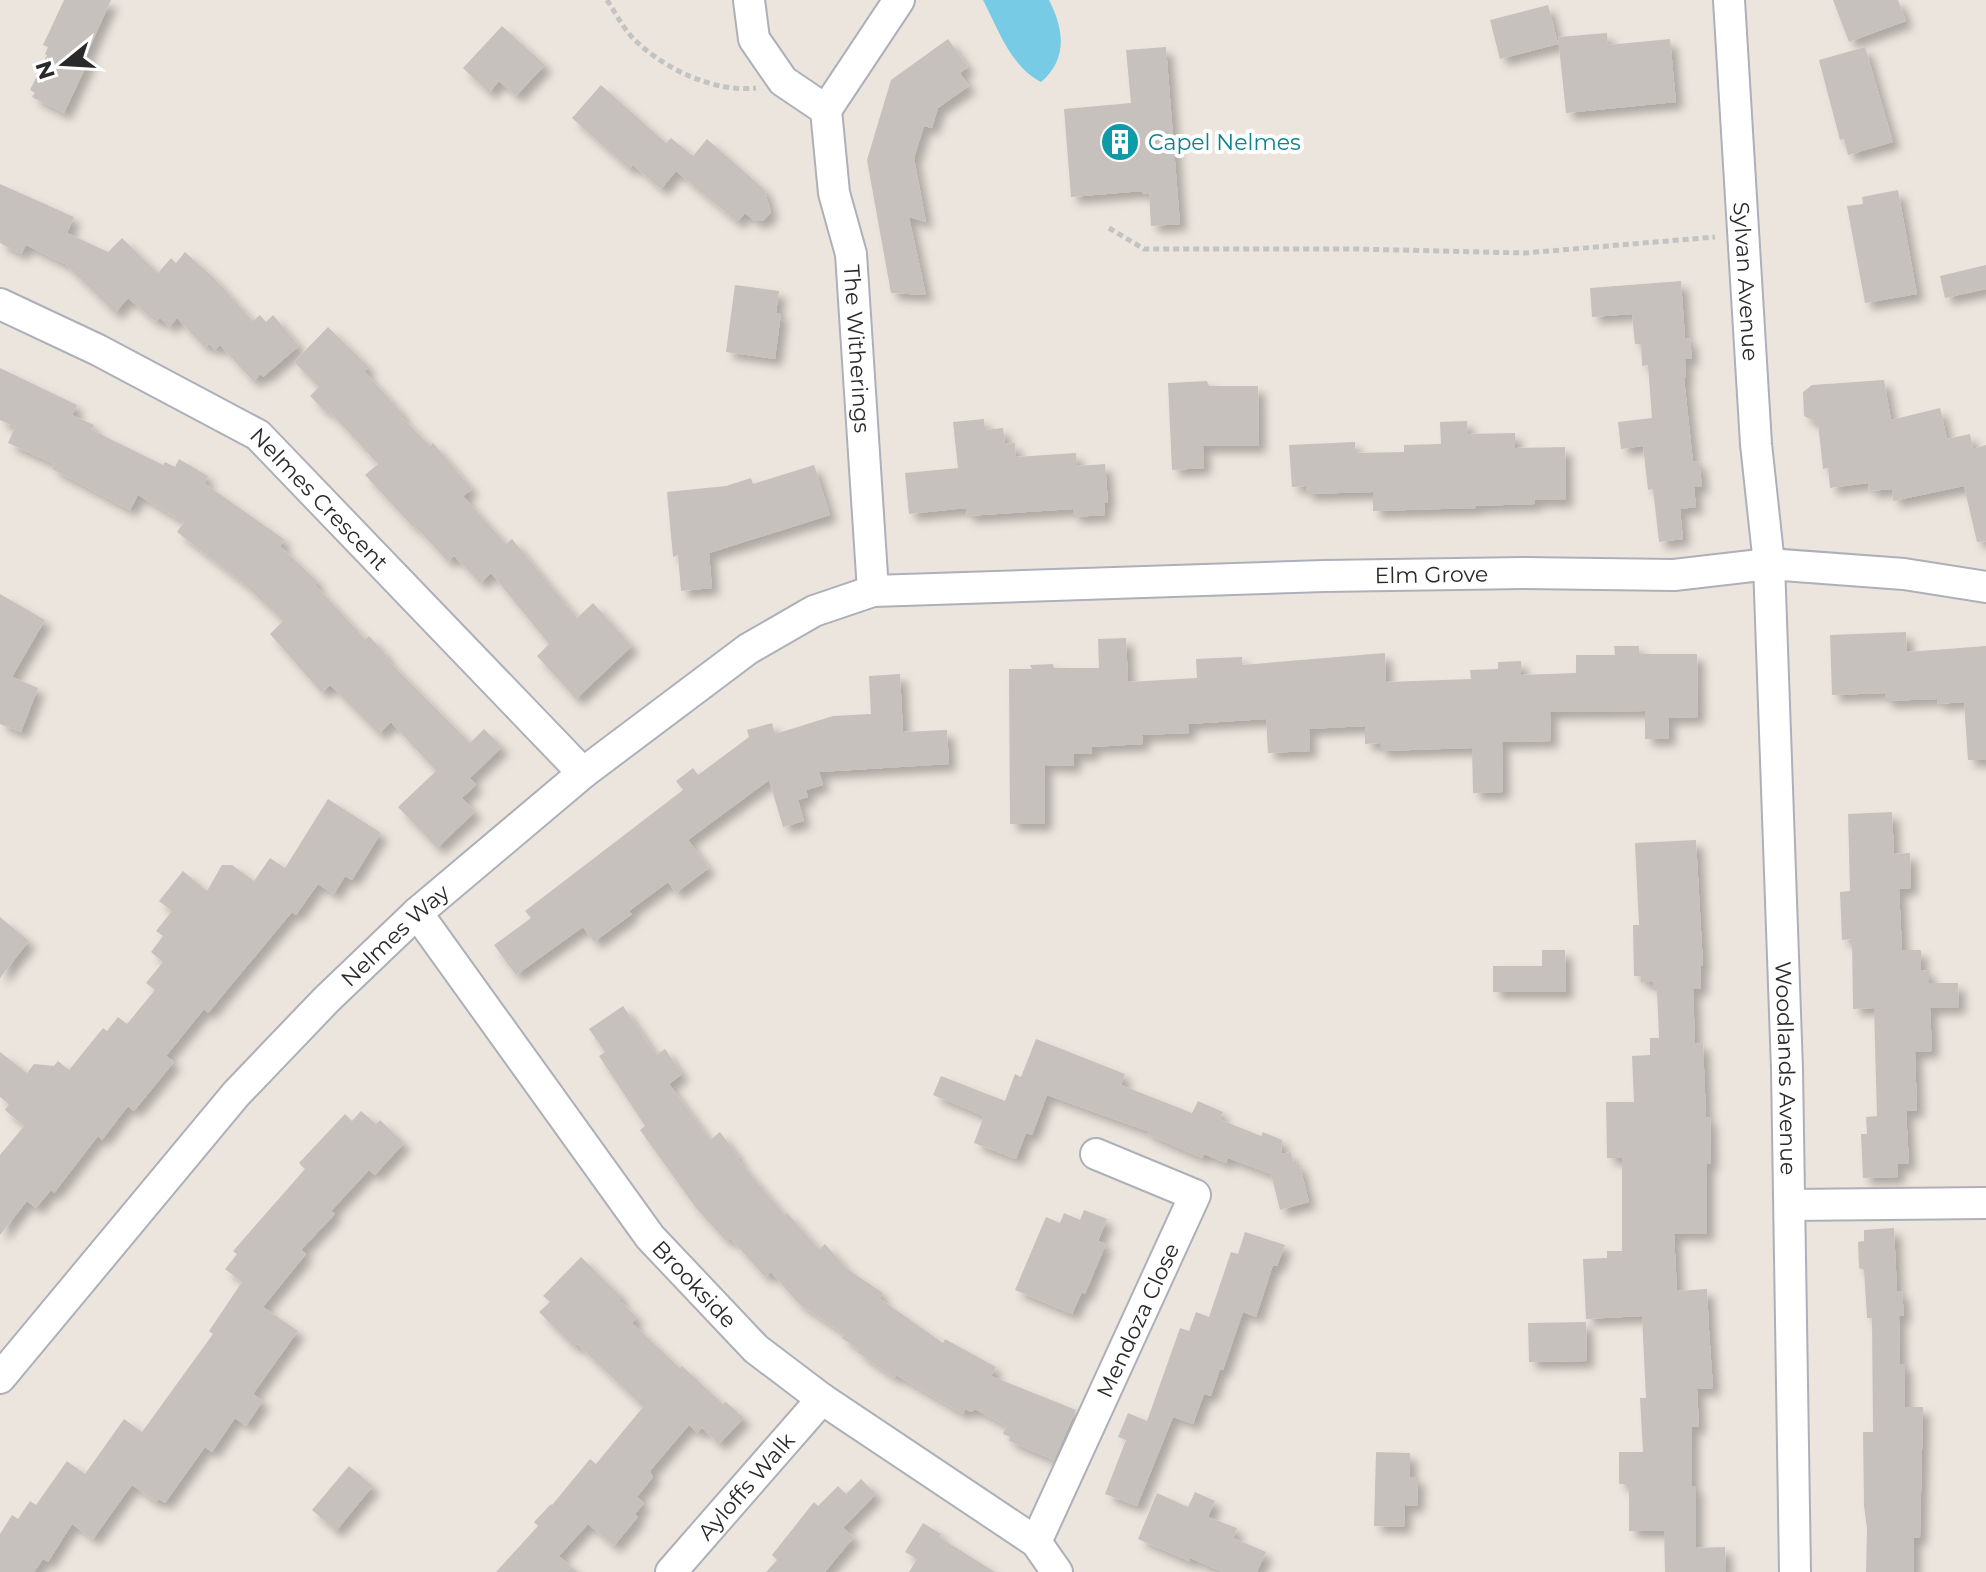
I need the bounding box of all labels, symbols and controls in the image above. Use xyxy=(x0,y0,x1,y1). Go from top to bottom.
north arrow xyxy=(24,24,104,104)
text: N xyxy=(30,57,61,83)
building icon: Capel Nelmes xyxy=(1099,121,1141,163)
place label: Capel Nelmes xyxy=(1148,129,1301,156)
street label: Sylvan Avenue xyxy=(1727,201,1764,362)
street label: The Witherings xyxy=(838,264,876,434)
street label: Nelmes Crescent xyxy=(244,422,394,576)
street label: Elm Grove xyxy=(1374,561,1488,589)
street label: Nelmes Way xyxy=(336,879,455,992)
street label: Woodlands Avenue xyxy=(1769,961,1802,1175)
street label: Brookside xyxy=(647,1235,742,1334)
street label: Mendoza Close xyxy=(1091,1239,1185,1402)
street label: Ayloffs Walk xyxy=(692,1427,801,1546)

